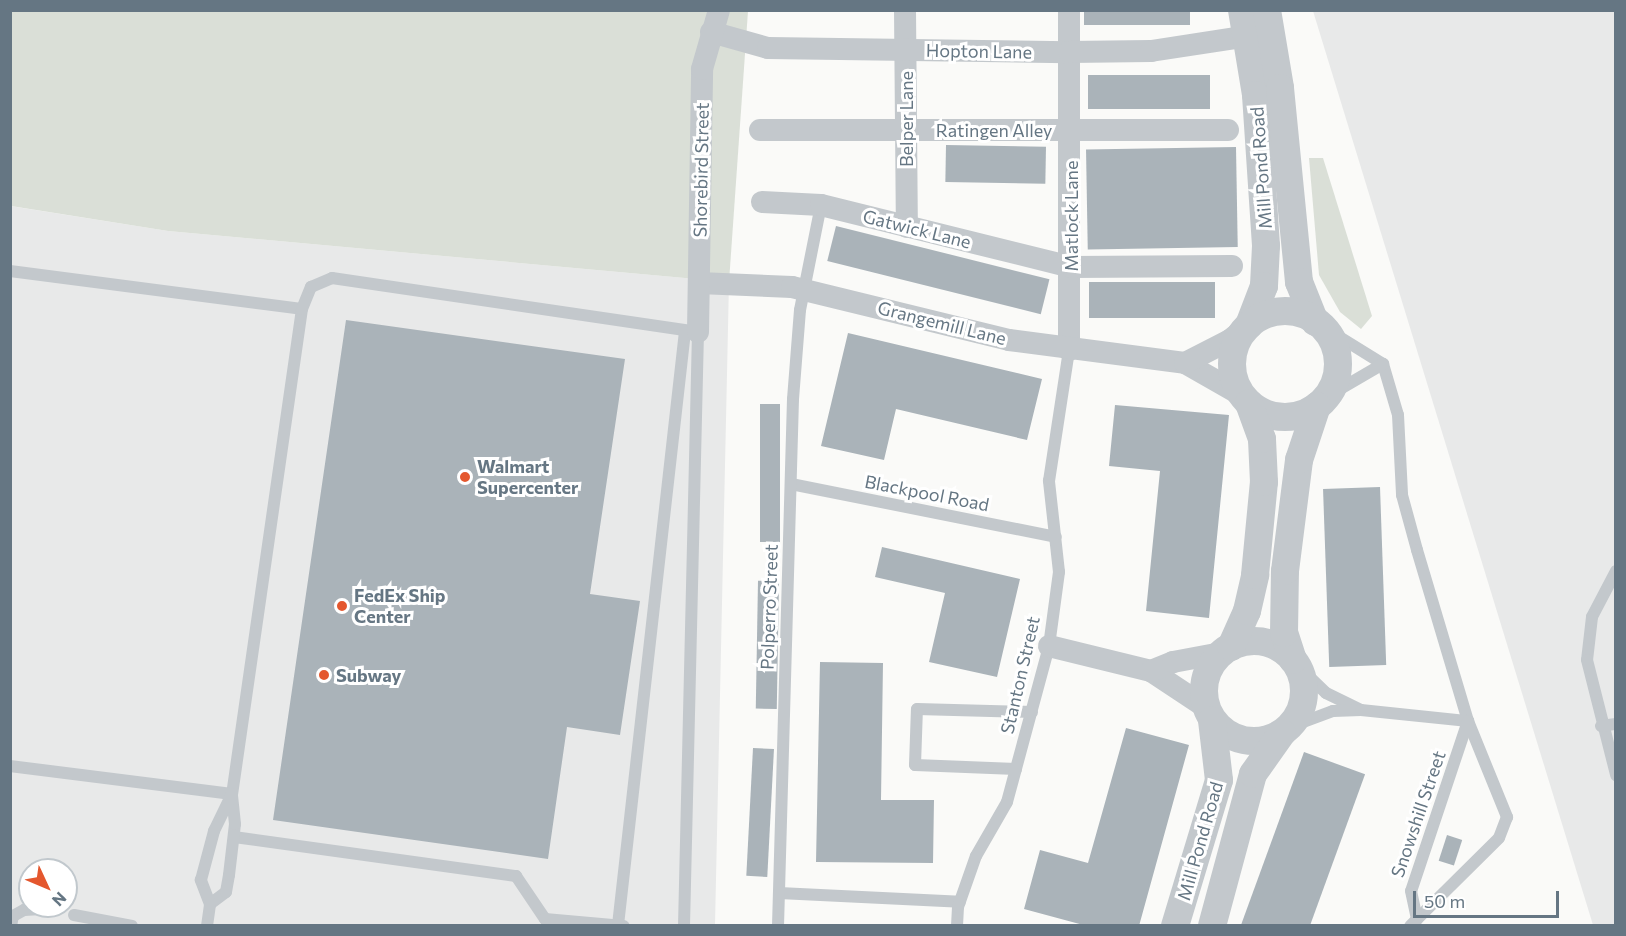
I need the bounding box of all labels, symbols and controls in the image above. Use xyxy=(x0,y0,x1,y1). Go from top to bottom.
street label: Hopton Lane xyxy=(926,39,1032,63)
street label: Belper Lane xyxy=(895,71,917,167)
street label: Shorebird Street xyxy=(689,102,713,238)
street label: Mill Pond Road xyxy=(1246,106,1276,230)
street label: Ratingen Alley xyxy=(936,119,1052,141)
street label: Matlock Lane xyxy=(1060,161,1082,271)
street label: Gatwick Lane xyxy=(861,205,973,253)
street label: Grangemill Lane xyxy=(876,297,1008,349)
place label: Walmart Supercenter xyxy=(477,456,578,498)
marker: Walmart Supercenter xyxy=(458,470,472,484)
street label: Blackpool Road xyxy=(863,470,991,516)
street label: Polperro Street xyxy=(756,544,782,670)
place label: FedEx Ship Center xyxy=(354,585,445,628)
marker: FedEx Ship Center xyxy=(335,599,349,613)
street label: Stanton Street xyxy=(996,614,1044,736)
place label: Subway xyxy=(336,664,401,686)
marker: Subway xyxy=(317,668,331,682)
street label: Snowshill Street xyxy=(1386,748,1450,880)
street label: Mill Pond Road xyxy=(1173,779,1227,903)
north arrow xyxy=(18,858,78,918)
scale bar xyxy=(1416,879,1562,917)
text: N xyxy=(49,889,71,910)
text: 50 m xyxy=(1424,890,1465,912)

